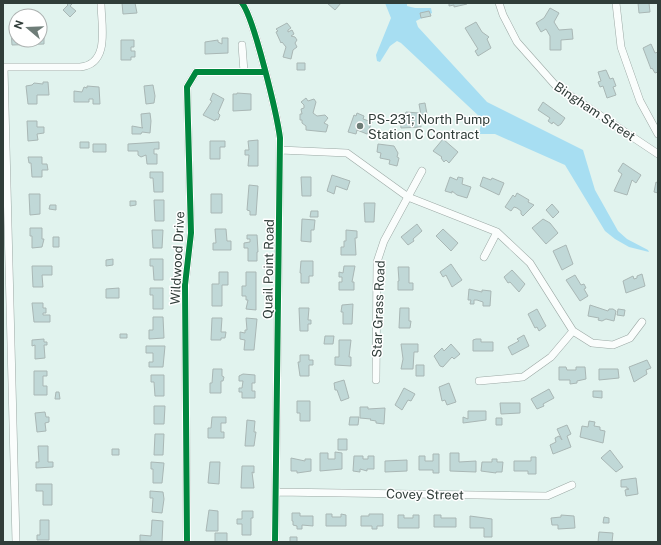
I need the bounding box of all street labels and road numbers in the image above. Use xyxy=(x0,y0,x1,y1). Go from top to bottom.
street label: Bingham Street xyxy=(551,79,638,144)
street label: Wildwood Drive xyxy=(168,211,187,305)
street label: Quail Point Road xyxy=(260,219,277,319)
street label: Star Grass Road xyxy=(369,260,388,358)
street label: Covey Street xyxy=(386,486,464,503)

